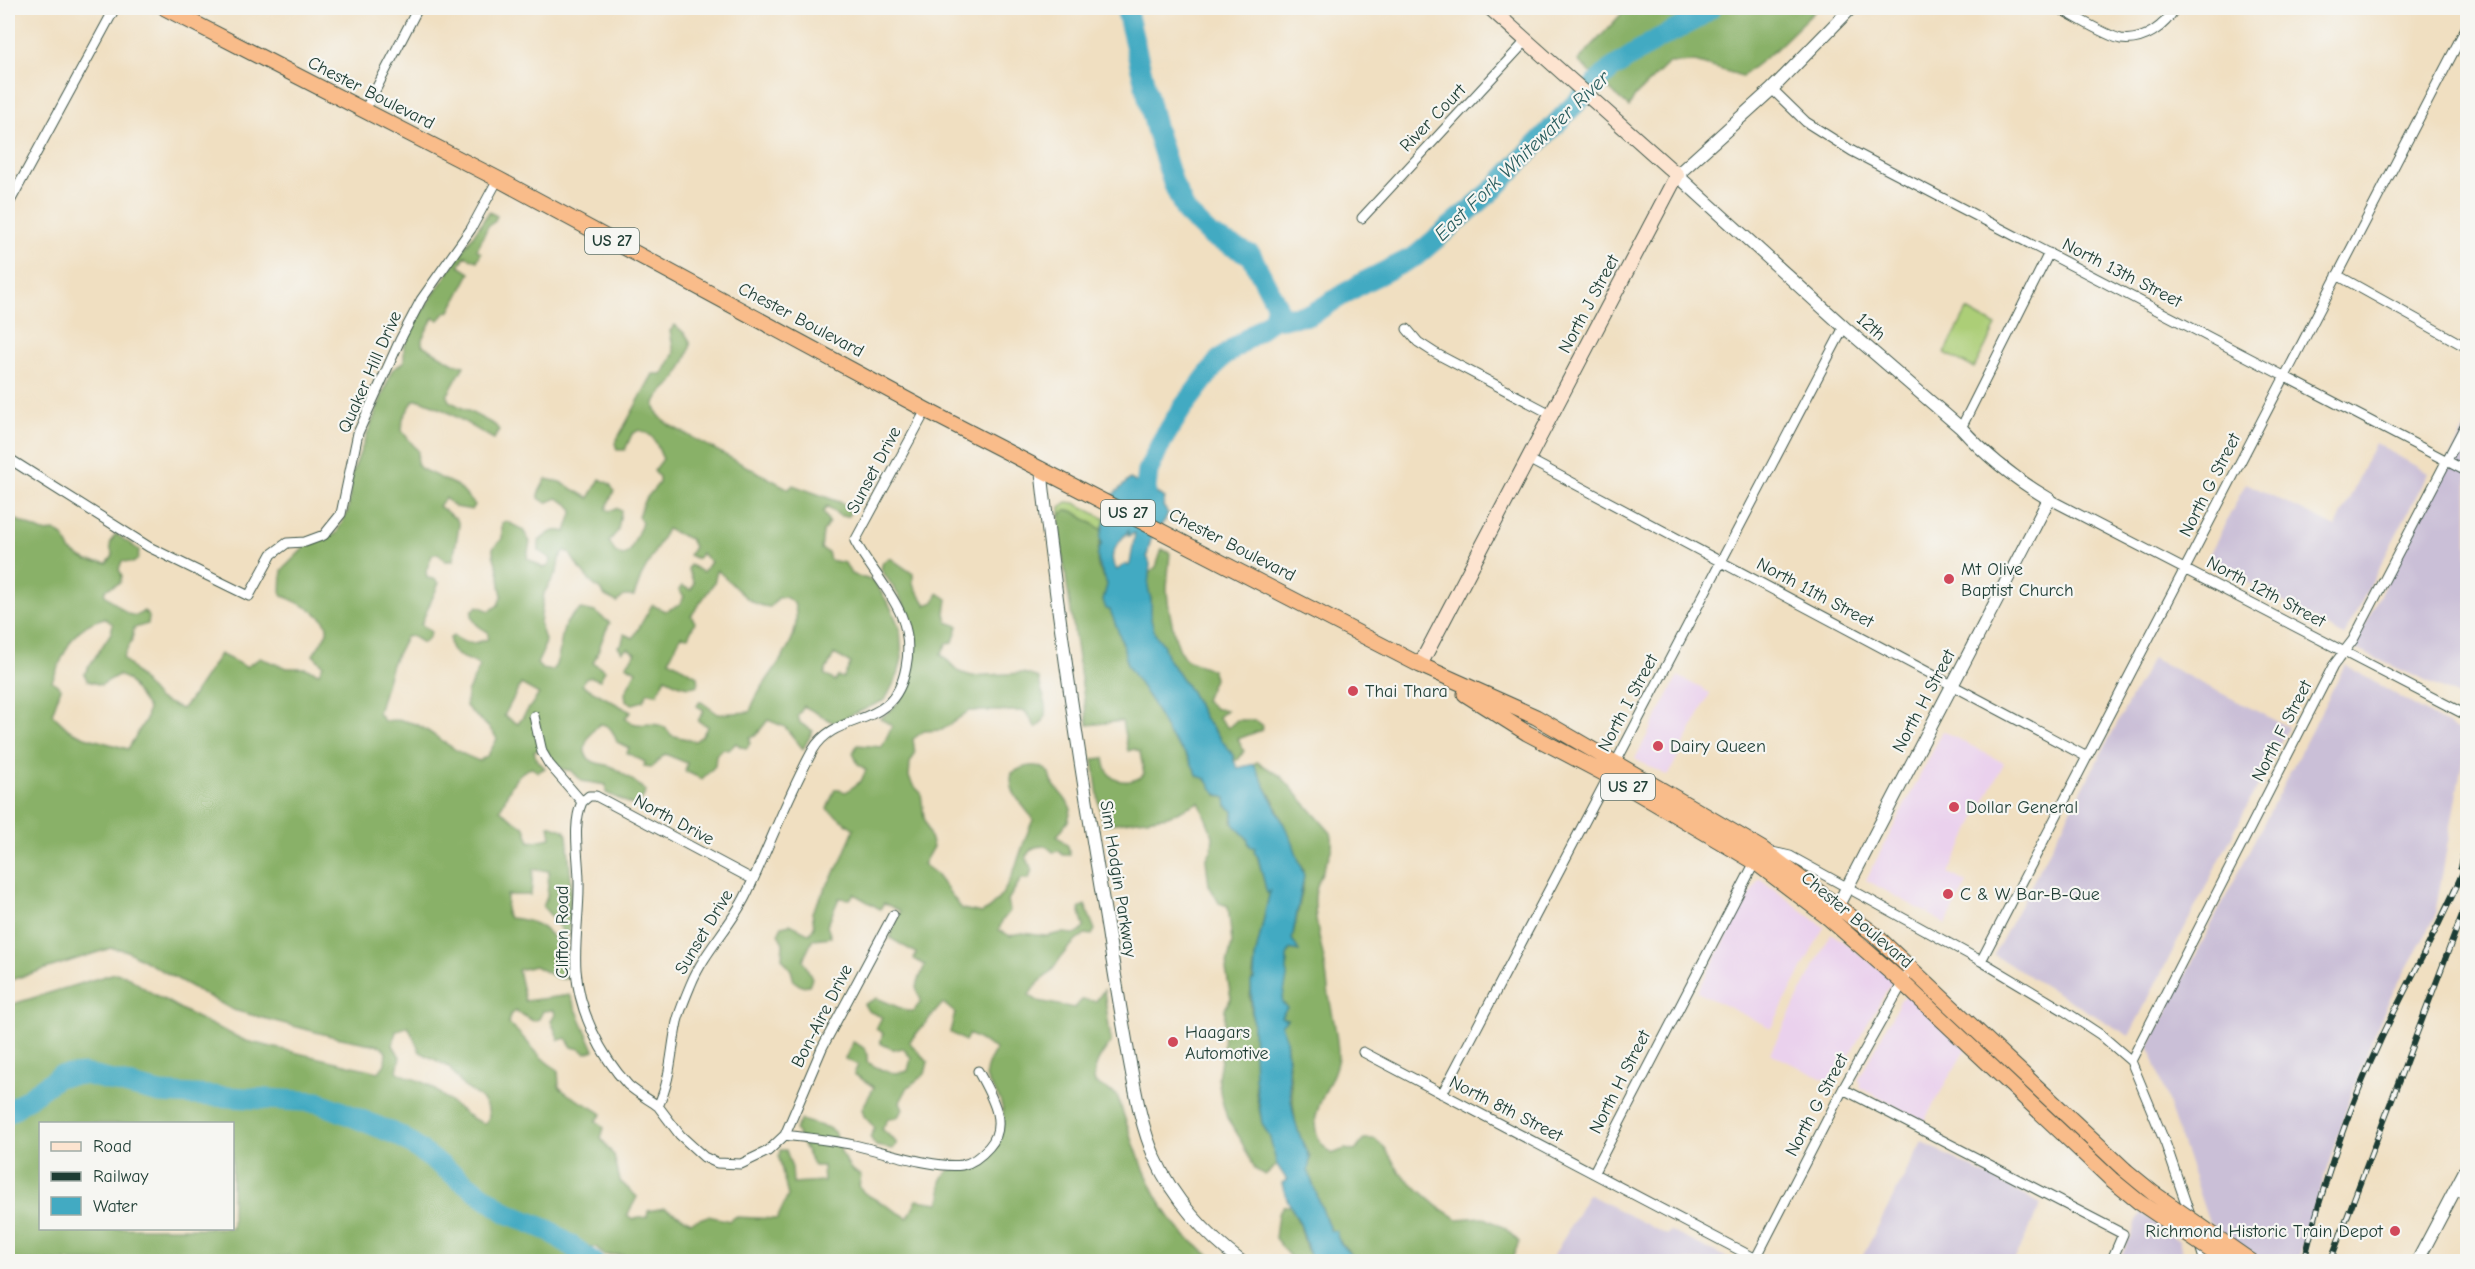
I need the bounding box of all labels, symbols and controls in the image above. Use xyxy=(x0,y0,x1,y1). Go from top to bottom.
street label: Chester Boulevard xyxy=(304,52,438,134)
water label: East Fork Whitewater River xyxy=(1430,66,1615,246)
street label: River Court xyxy=(1395,79,1471,156)
road number: US 27 xyxy=(585,228,639,254)
street label: North 13th Street xyxy=(2059,234,2186,313)
street label: North J Street xyxy=(1554,250,1624,357)
street label: Chester Boulevard xyxy=(735,278,867,362)
street label: Quaker Hill Drive xyxy=(334,308,406,436)
street label: 12th xyxy=(1852,309,1890,345)
street label: Sunset Drive xyxy=(842,423,906,517)
street label: North G Street xyxy=(2175,429,2245,540)
road number: US 27 xyxy=(1101,500,1155,526)
street label: Chester Boulevard xyxy=(1165,504,1299,586)
street label: North 12th Street xyxy=(2203,552,2330,633)
street label: North 11th Street xyxy=(1753,553,1878,633)
place label: Mt Olive Baptist Church xyxy=(1961,559,2074,601)
marker: Mt Olive Baptist Church xyxy=(1942,572,1956,586)
street label: North H Street xyxy=(1888,645,1960,756)
street label: North I Street xyxy=(1594,650,1663,755)
street label: North F Street xyxy=(2247,676,2317,785)
place label: Thai Thara xyxy=(1365,681,1448,702)
marker: Thai Thara xyxy=(1346,684,1360,698)
place label: Dairy Queen xyxy=(1670,736,1766,757)
marker: Dairy Queen xyxy=(1651,739,1665,753)
road number: US 27 xyxy=(1601,774,1655,800)
street label: North Drive xyxy=(630,790,718,850)
place label: Dollar General xyxy=(1966,797,2078,818)
street label: Sim Hodgin Parkway xyxy=(1095,799,1141,960)
marker: Dollar General xyxy=(1947,800,1961,814)
street label: Chester Boulevard xyxy=(1797,867,1917,973)
place label: C & W Bar-B-Que xyxy=(1960,884,2100,905)
street label: Clifton Road xyxy=(552,885,573,979)
street label: Sunset Drive xyxy=(670,886,738,978)
marker: C & W Bar-B-Que xyxy=(1941,887,1955,901)
street label: Bon-Aire Drive xyxy=(787,961,857,1071)
place label: Haagars Automotive xyxy=(1185,1022,1268,1064)
street label: North H Street xyxy=(1585,1026,1655,1137)
marker: Haagars Automotive xyxy=(1166,1035,1180,1049)
street label: North G Street xyxy=(1781,1049,1853,1160)
street label: North 8th Street xyxy=(1446,1071,1567,1147)
legend xyxy=(39,1122,234,1230)
text: Road xyxy=(93,1136,132,1157)
text: Railway xyxy=(93,1166,150,1187)
text: Water xyxy=(93,1196,138,1217)
place label: Richmond Historic Train Depot xyxy=(2145,1221,2384,1242)
marker: Richmond Historic Train Depot xyxy=(2388,1224,2402,1238)

